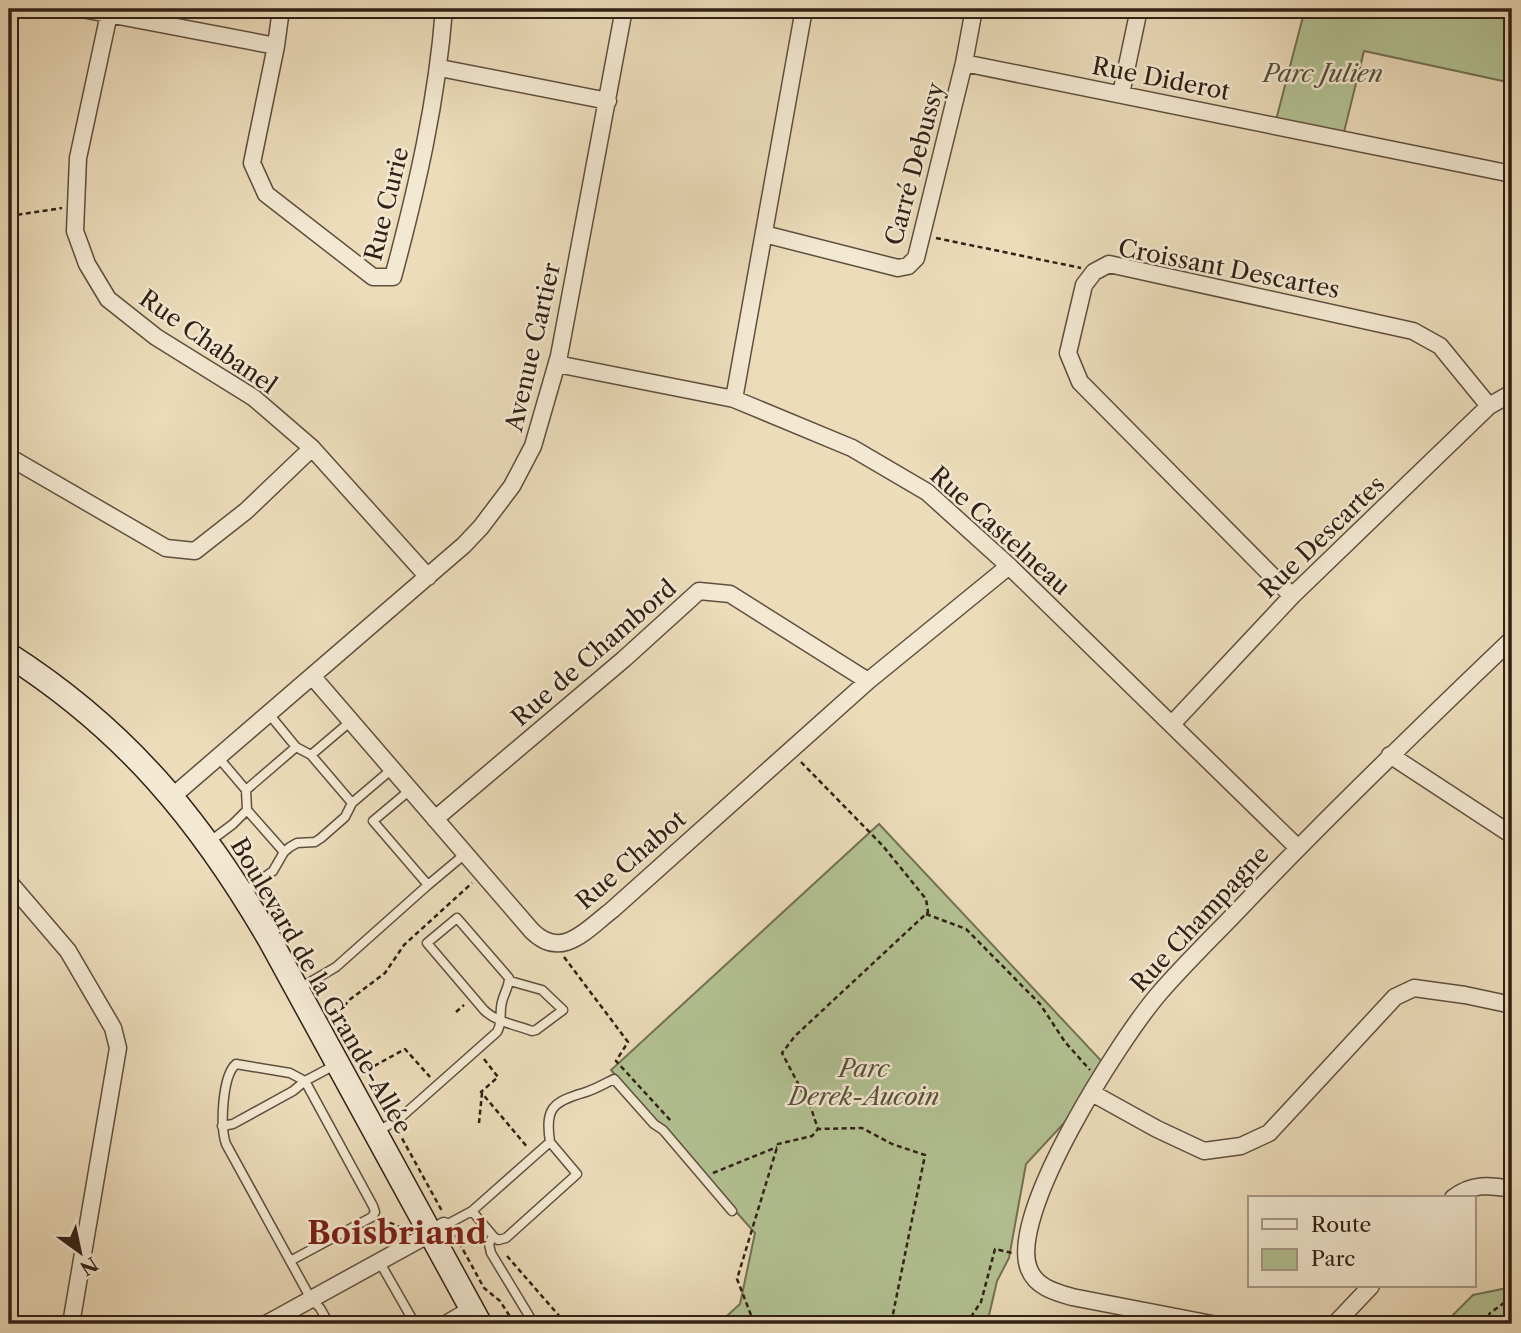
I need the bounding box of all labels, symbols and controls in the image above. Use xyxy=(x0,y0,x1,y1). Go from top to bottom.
street label: Rue Diderot xyxy=(1090,51,1233,106)
park label: Parc Julien xyxy=(1261,59,1383,88)
street label: Carré Debussy xyxy=(879,79,950,248)
street label: Rue Curie xyxy=(358,144,415,264)
street label: Croissant Descartes xyxy=(1116,233,1342,304)
street label: Avenue Cartier xyxy=(499,260,566,435)
street label: Rue Chabanel xyxy=(134,284,283,400)
street label: Rue Castelneau xyxy=(924,460,1077,601)
street label: Rue Descartes xyxy=(1253,470,1390,604)
street label: Rue de Chambord xyxy=(505,573,682,732)
street label: Rue Chabot xyxy=(570,804,692,915)
street label: Boulevard de la Grande-Allée xyxy=(225,833,418,1139)
street label: Rue Champagne xyxy=(1124,840,1275,998)
park label: Parc Derek-Aucoin xyxy=(787,1054,939,1111)
legend xyxy=(1248,1196,1476,1288)
text: Route xyxy=(1311,1212,1371,1237)
district label: Boisbriand xyxy=(307,1213,487,1252)
north arrow xyxy=(46,1218,116,1288)
text: Parc xyxy=(1311,1246,1355,1271)
text: N xyxy=(76,1252,102,1280)

